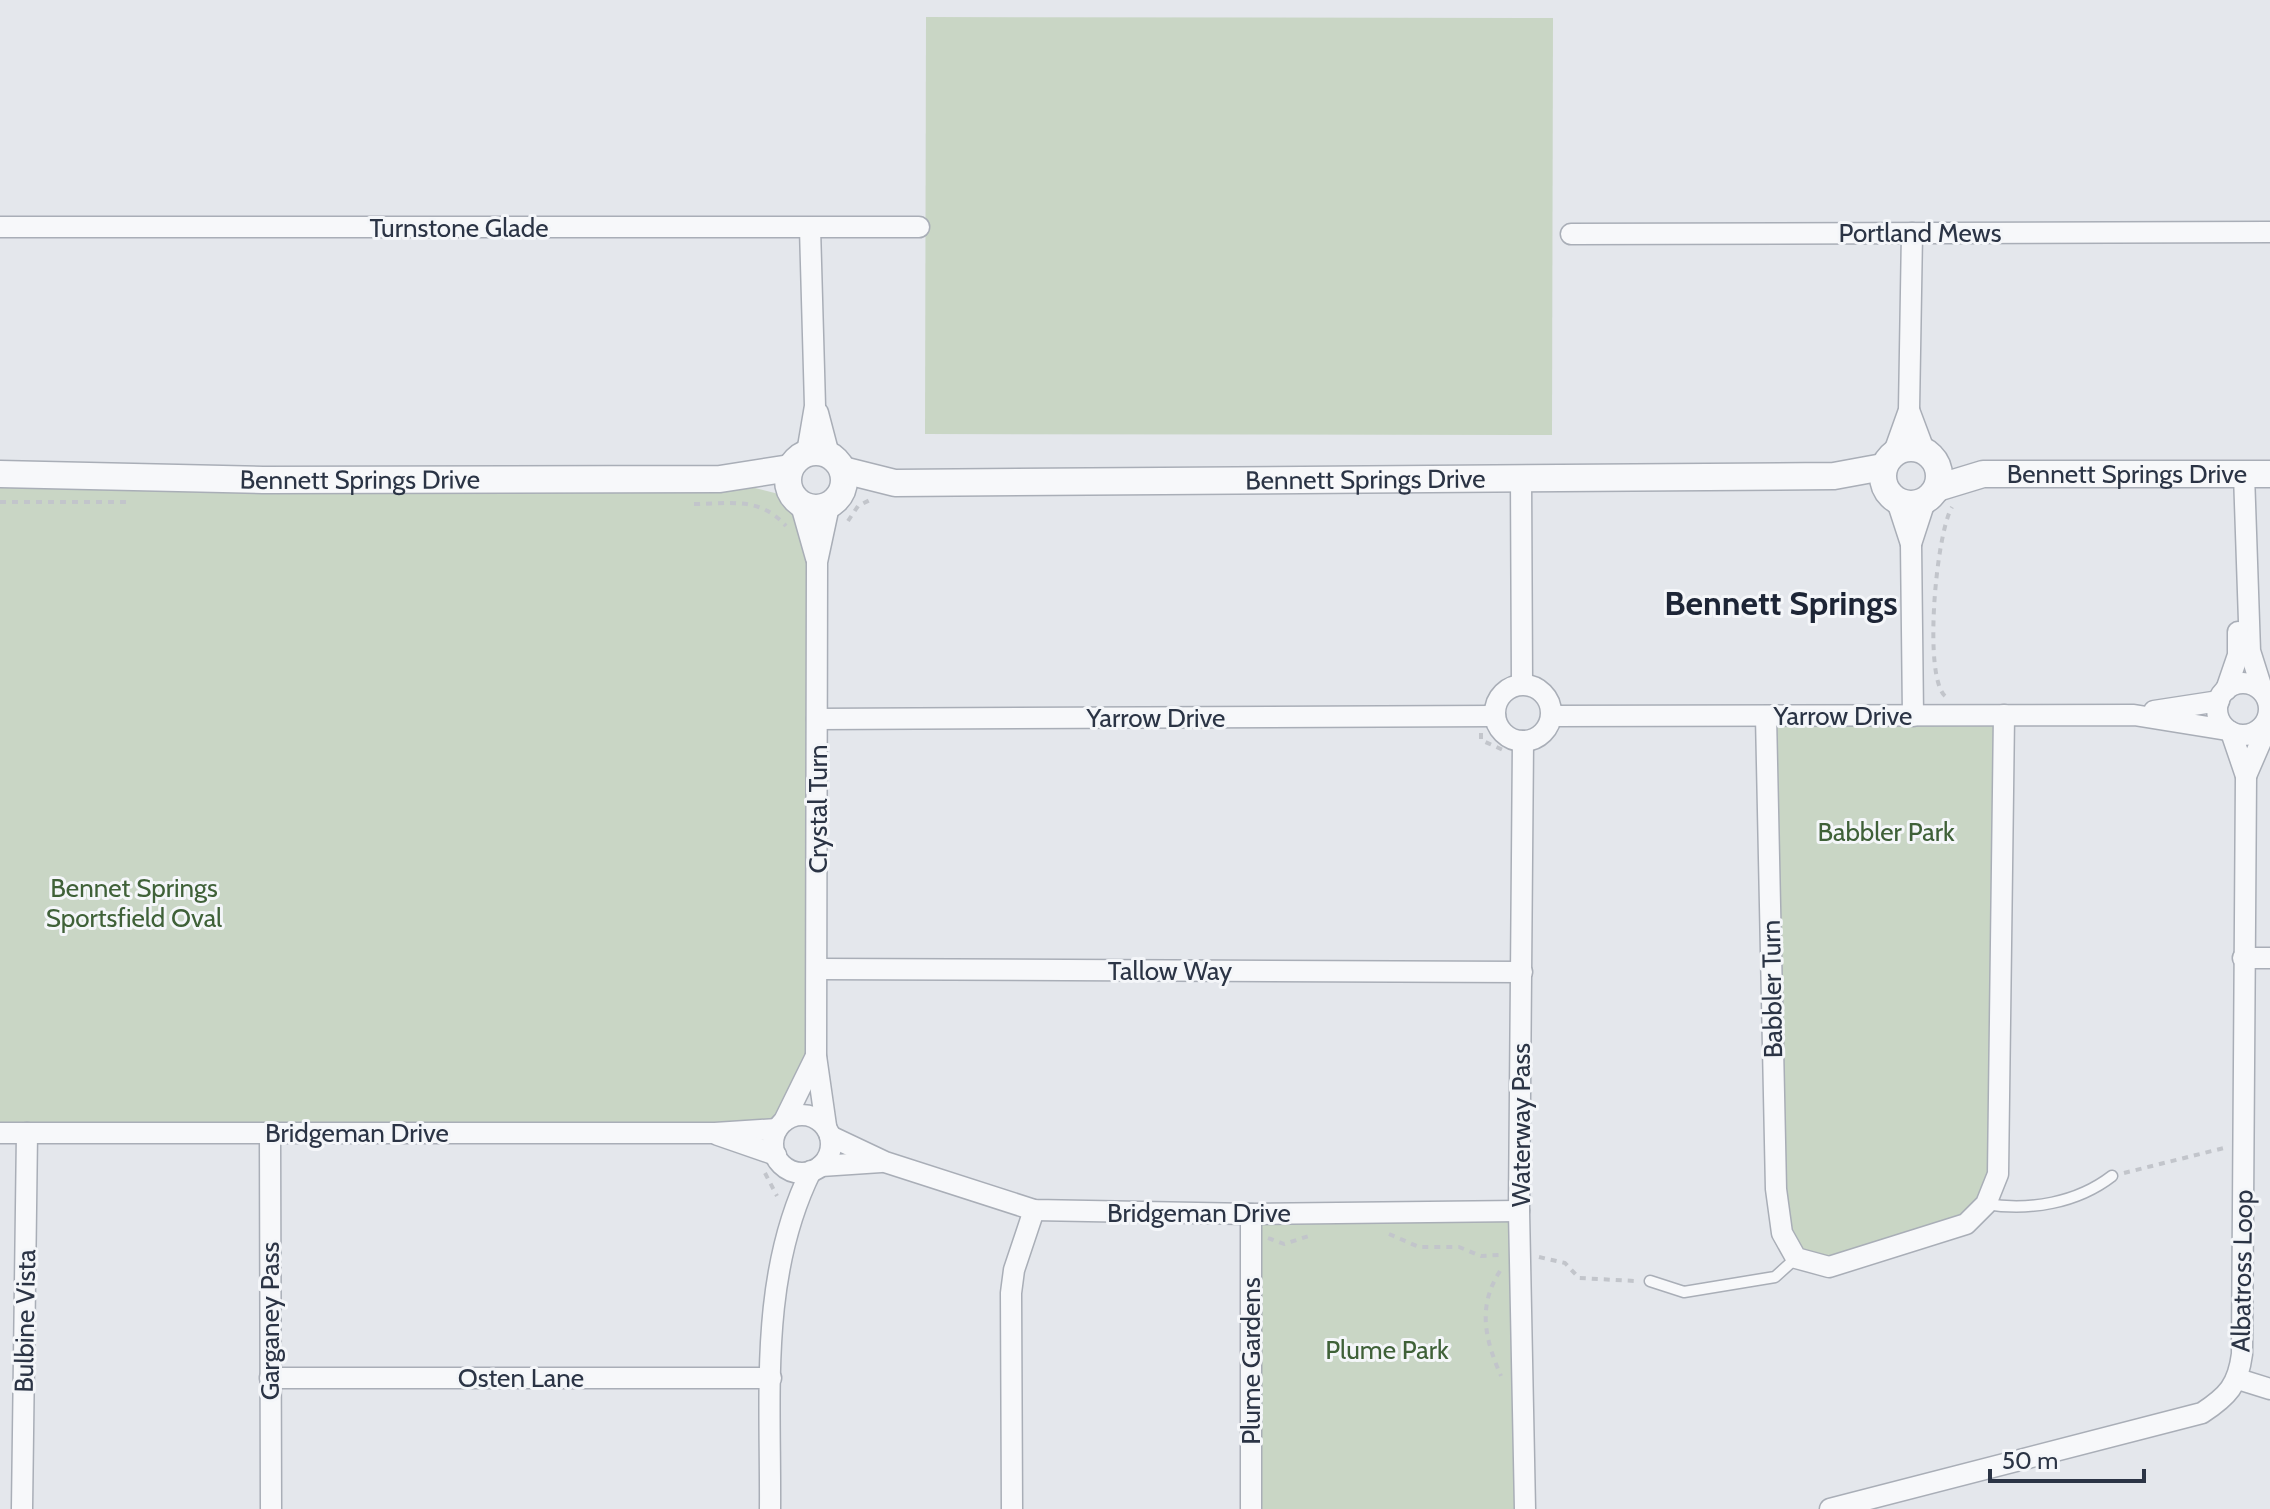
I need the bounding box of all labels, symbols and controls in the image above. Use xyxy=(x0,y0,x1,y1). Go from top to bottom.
street label: Turnstone Glade xyxy=(369,212,549,244)
street label: Portland Mews xyxy=(1839,217,2002,249)
street label: Bennett Springs Drive xyxy=(2007,458,2247,490)
street label: Bennett Springs Drive xyxy=(239,463,480,496)
street label: Bennett Springs Drive xyxy=(1245,463,1486,496)
district label: Bennett Springs xyxy=(1664,582,1898,624)
street label: Yarrow Drive xyxy=(1773,700,1912,732)
street label: Yarrow Drive xyxy=(1086,702,1225,734)
street label: Crystal Turn xyxy=(802,744,834,874)
park label: Babbler Park xyxy=(1817,816,1955,848)
park label: Bennet Springs Sportsfield Oval xyxy=(46,872,222,934)
street label: Babbler Turn xyxy=(1755,920,1789,1058)
street label: Tallow Way xyxy=(1108,955,1232,987)
street label: Waterway Pass xyxy=(1505,1043,1537,1207)
street label: Bridgeman Drive xyxy=(265,1117,449,1149)
street label: Albatross Loop xyxy=(2225,1189,2259,1353)
street label: Bridgeman Drive xyxy=(1107,1197,1291,1229)
street label: Garganey Pass xyxy=(254,1241,286,1400)
street label: Bulbine Vista xyxy=(8,1249,42,1393)
street label: Plume Gardens xyxy=(1235,1277,1267,1445)
park label: Plume Park xyxy=(1325,1334,1449,1366)
street label: Osten Lane xyxy=(458,1362,584,1394)
scale bar xyxy=(1990,1433,2144,1483)
text: 50 m xyxy=(2002,1446,2058,1475)

